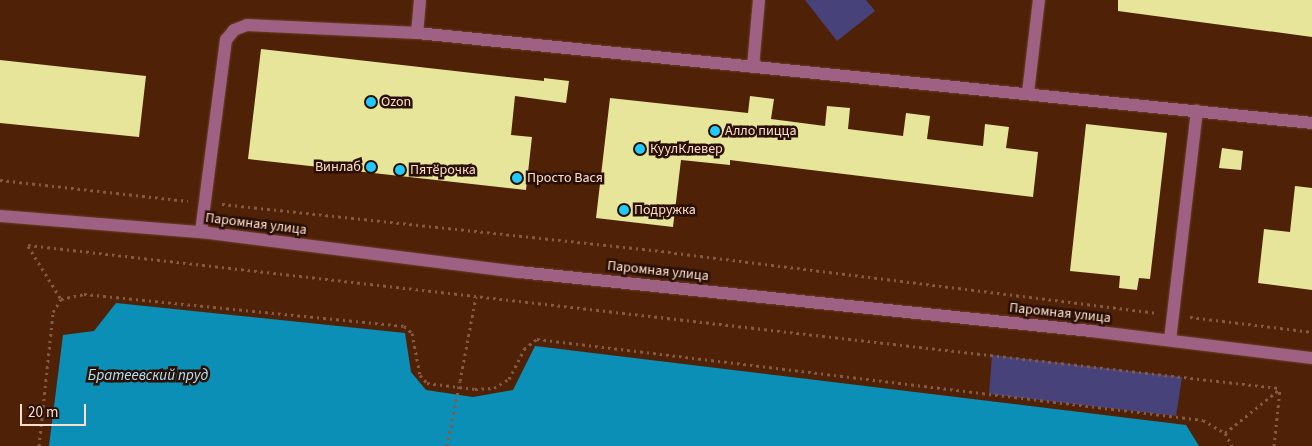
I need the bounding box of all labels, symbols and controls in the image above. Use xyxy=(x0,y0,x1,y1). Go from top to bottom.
place label: Ozon xyxy=(381,94,411,110)
marker: Ozon xyxy=(365,96,377,108)
place label: Алло пицца xyxy=(725,123,797,139)
marker: Алло пицца xyxy=(709,125,721,137)
place label: КуулКлевер xyxy=(650,141,723,157)
marker: КуулКлевер xyxy=(634,143,646,155)
place label: Винлаб xyxy=(315,159,361,175)
marker: Винлаб xyxy=(365,161,377,173)
place label: Пятёрочка xyxy=(410,162,476,178)
marker: Пятёрочка xyxy=(394,164,406,176)
place label: Просто Вася xyxy=(527,170,603,186)
marker: Просто Вася xyxy=(511,172,523,184)
place label: Подружка xyxy=(634,202,696,218)
marker: Подружка xyxy=(618,204,630,216)
street label: Паромная улица xyxy=(204,209,308,239)
street label: Паромная улица xyxy=(606,257,710,285)
street label: Паромная улица xyxy=(1008,299,1112,327)
water label: Братеевский пруд xyxy=(88,367,208,385)
scale bar xyxy=(22,394,89,426)
text: 20 m xyxy=(28,402,58,423)

